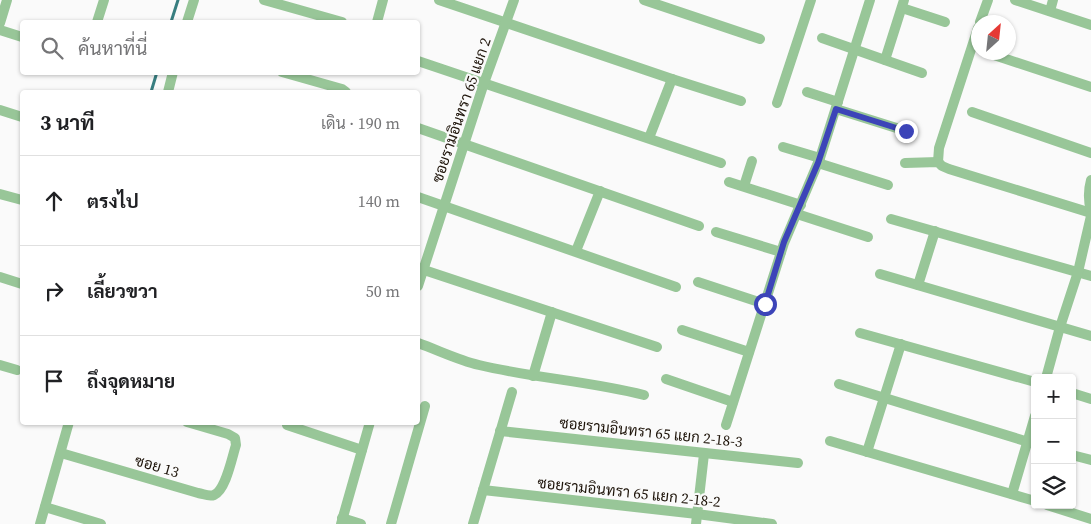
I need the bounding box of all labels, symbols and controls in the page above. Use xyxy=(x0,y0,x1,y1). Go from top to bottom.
north arrow xyxy=(971,15,1016,60)
search box xyxy=(20,20,420,75)
icon: search xyxy=(38,34,66,62)
text: ค้นหาที่นี่ xyxy=(78,35,147,61)
street label: ซอยรามอินทรา 65 แยก 2 xyxy=(426,35,496,185)
text: 3 นาที xyxy=(40,108,94,137)
text: เดิน · 190 m xyxy=(321,112,400,134)
route end xyxy=(895,120,918,143)
icon: ahead xyxy=(40,187,68,215)
text: ตรงไป xyxy=(87,188,139,214)
text: 140 m xyxy=(358,190,400,212)
icon: right xyxy=(40,277,68,305)
text: เลี้ยวขวา xyxy=(87,278,158,304)
text: 50 m xyxy=(366,280,400,302)
route start xyxy=(754,293,777,316)
icon: arrive xyxy=(40,367,68,395)
text: ถึงจุดหมาย xyxy=(87,368,175,394)
map controls xyxy=(1031,374,1076,509)
button: + xyxy=(1031,374,1076,419)
street label: ซอยรามอินทรา 65 แยก 2-18-3 xyxy=(558,412,744,452)
button: − xyxy=(1031,419,1076,464)
street label: ซอย 13 xyxy=(132,450,182,482)
button: layers xyxy=(1031,464,1076,509)
street label: ซอยรามอินทรา 65 แยก 2-18-2 xyxy=(536,472,722,512)

